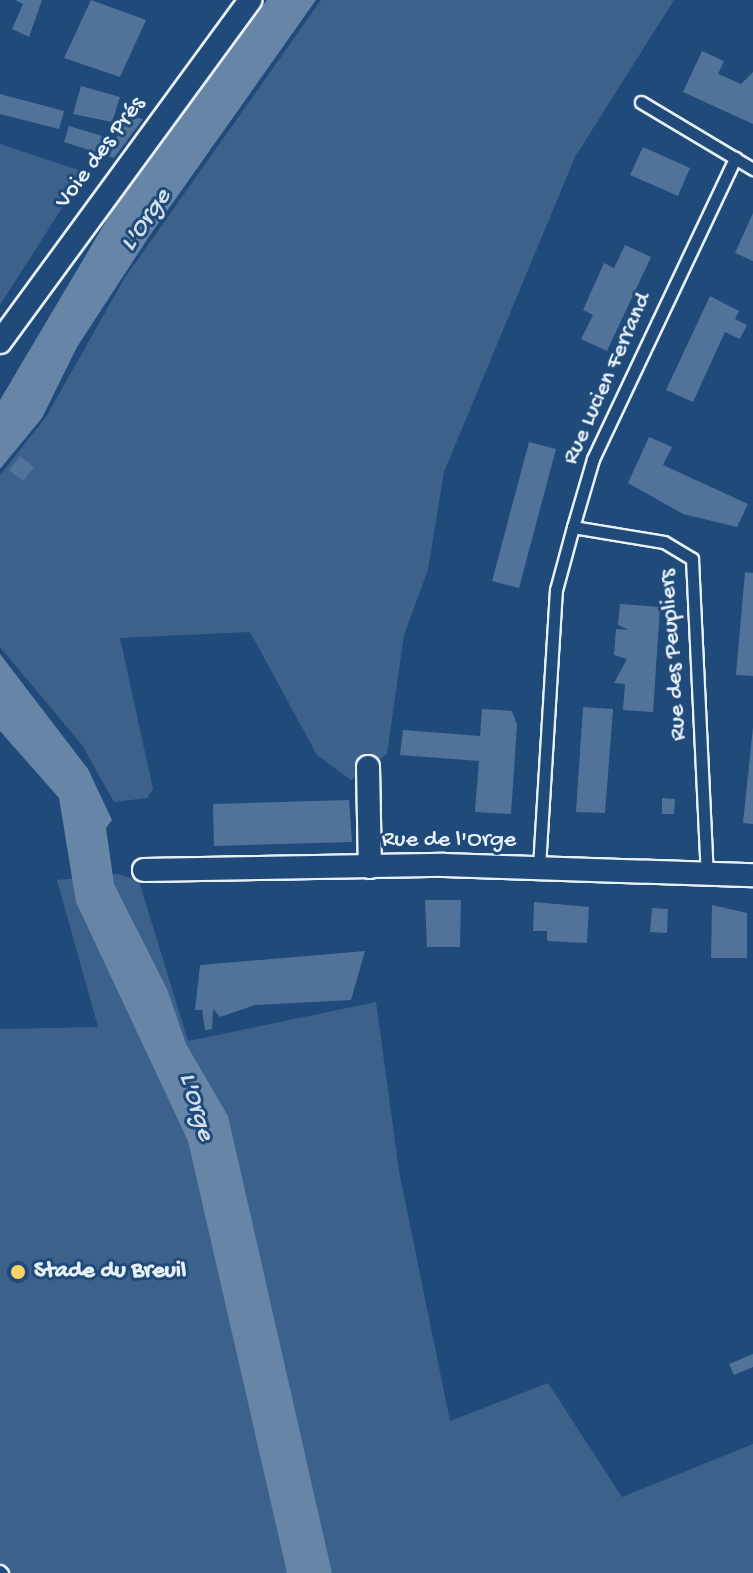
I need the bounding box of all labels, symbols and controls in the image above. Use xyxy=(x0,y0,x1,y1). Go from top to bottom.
street label: Voie des Prés xyxy=(49,91,153,215)
water label: L'Orge xyxy=(114,184,180,258)
street label: Rue Lucien Ferrand xyxy=(557,289,659,469)
street label: Rue des Peupliers xyxy=(654,568,694,742)
street label: Rue de l'Orge xyxy=(382,827,516,855)
water label: L'Orge xyxy=(170,1069,220,1145)
place label: Stade du Breuil xyxy=(34,1258,186,1286)
marker: Stade du Breuil xyxy=(9,1263,27,1281)

